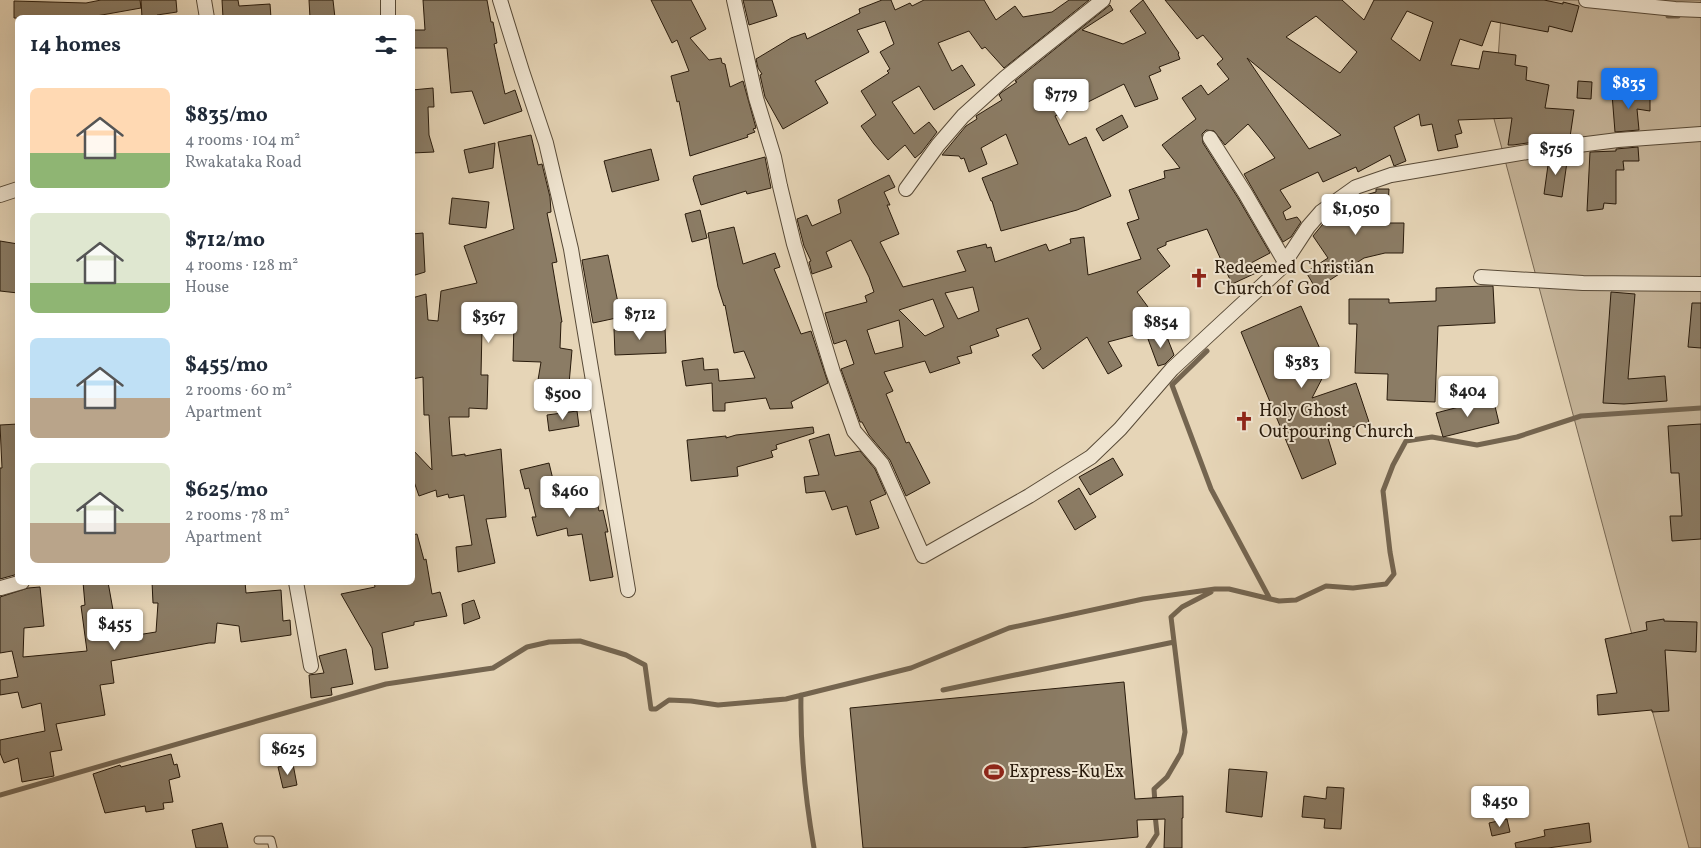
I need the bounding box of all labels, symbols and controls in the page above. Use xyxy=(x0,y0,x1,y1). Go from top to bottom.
text: 14 homes xyxy=(30,31,121,60)
icon: filters xyxy=(372,31,400,59)
pin: $835 xyxy=(1599,68,1659,110)
text: $835 xyxy=(1612,73,1646,95)
pin: $779 xyxy=(1031,78,1091,121)
text: $779 xyxy=(1045,84,1077,106)
text: $835/mo xyxy=(185,101,268,130)
icon: home xyxy=(70,108,130,168)
text: 4 rooms · 104 m² xyxy=(185,130,300,152)
pin: $756 xyxy=(1526,134,1586,176)
text: $756 xyxy=(1539,139,1573,161)
text: Rwakataka Road xyxy=(185,152,302,174)
pin: $1,050 xyxy=(1315,194,1397,236)
text: $1,050 xyxy=(1332,199,1380,221)
text: $712/mo xyxy=(185,226,265,255)
icon: home xyxy=(70,233,130,293)
text: 4 rooms · 128 m² xyxy=(185,255,298,277)
place label: Redeemed Christian Church of God xyxy=(1214,256,1375,302)
church icon: Redeemed Christian Church of God xyxy=(1188,267,1210,289)
text: House xyxy=(185,277,229,299)
pin: $712 xyxy=(610,298,670,341)
pin: $367 xyxy=(459,302,519,344)
text: $712 xyxy=(624,304,656,326)
pin: $854 xyxy=(1131,306,1191,349)
text: $367 xyxy=(472,307,506,329)
text: $854 xyxy=(1144,312,1178,334)
pin: $383 xyxy=(1272,346,1332,389)
text: $455/mo xyxy=(185,351,268,380)
text: $383 xyxy=(1285,352,1319,374)
icon: home xyxy=(70,358,130,418)
pin: $404 xyxy=(1438,376,1498,418)
pin: $500 xyxy=(533,378,593,421)
text: 2 rooms · 60 m² xyxy=(185,380,292,402)
text: $404 xyxy=(1449,381,1487,403)
text: $500 xyxy=(545,384,581,406)
place label: Holy Ghost Outpouring Church xyxy=(1259,399,1414,445)
text: Apartment xyxy=(185,402,262,424)
church icon: Holy Ghost Outpouring Church xyxy=(1233,410,1255,432)
text: $625/mo xyxy=(185,476,268,505)
pin: $460 xyxy=(540,476,600,518)
text: $460 xyxy=(551,481,589,503)
icon: home xyxy=(70,483,130,543)
text: 2 rooms · 78 m² xyxy=(185,505,290,527)
text: Apartment xyxy=(185,527,262,549)
pin: $455 xyxy=(85,608,145,651)
text: $455 xyxy=(98,614,132,636)
pin: $625 xyxy=(258,734,318,776)
text: $625 xyxy=(271,739,305,761)
place label: Express-Ku Ex xyxy=(1009,760,1124,785)
sports icon: Express-Ku Ex xyxy=(983,761,1005,783)
pin: $450 xyxy=(1470,786,1530,828)
text: $450 xyxy=(1482,791,1518,813)

